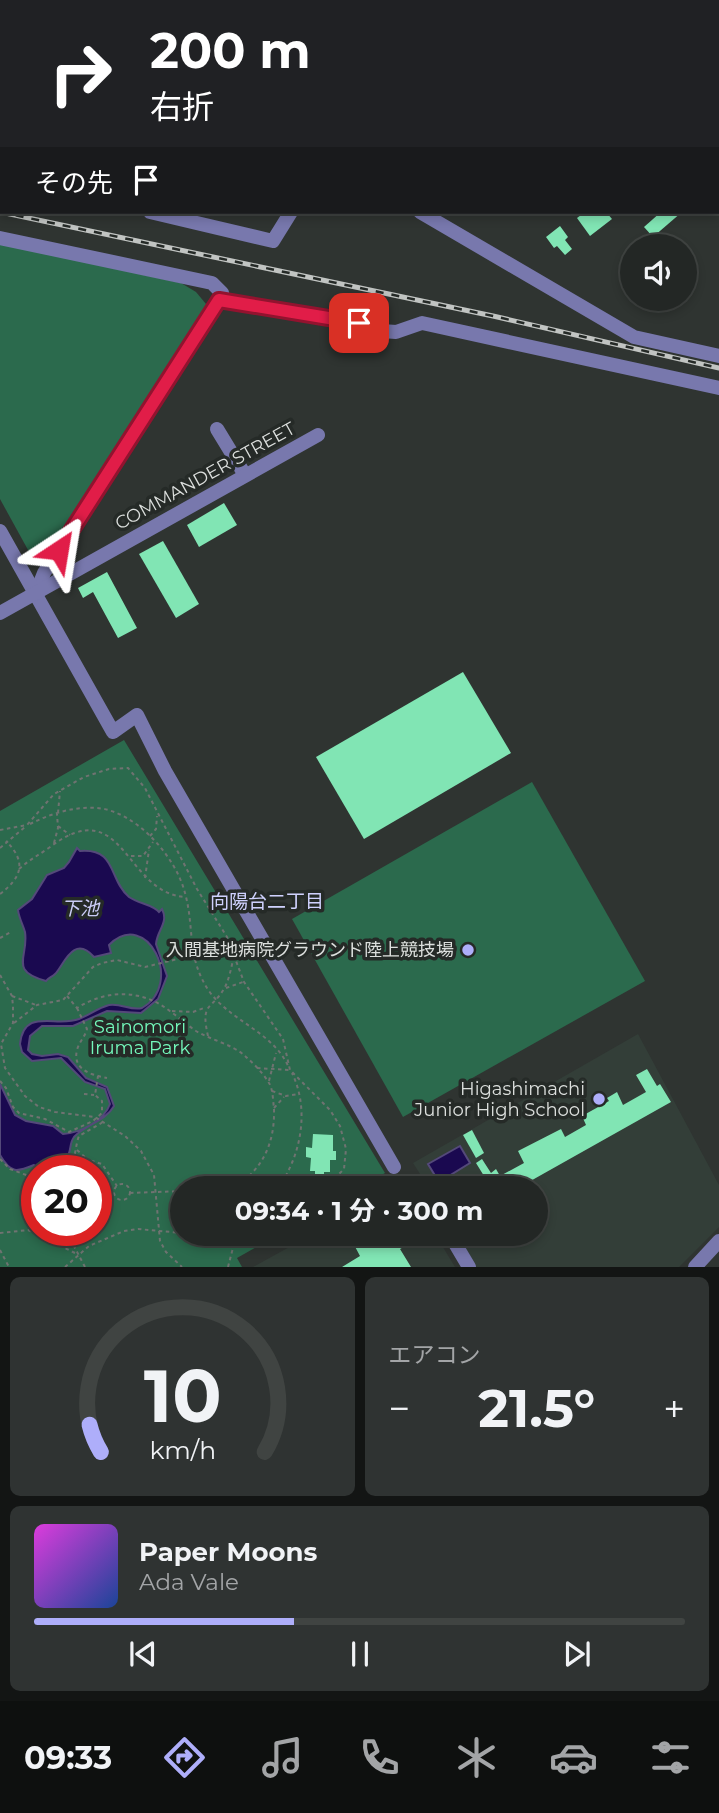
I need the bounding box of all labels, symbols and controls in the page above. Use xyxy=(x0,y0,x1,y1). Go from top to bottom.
text: 200 m xyxy=(150,21,311,80)
icon: right xyxy=(35,28,126,119)
text: 右折 xyxy=(150,87,214,126)
icon: arrive xyxy=(127,161,165,199)
text: その先 xyxy=(35,167,113,199)
map controls xyxy=(620,234,697,311)
button: sound xyxy=(620,234,697,311)
pin xyxy=(329,293,389,353)
icon: arrive xyxy=(340,304,378,342)
street label: COMMANDER STREET xyxy=(111,417,299,535)
position arrow xyxy=(22,513,96,587)
district label: 向陽台二丁目 xyxy=(210,890,324,913)
water label: 下池 xyxy=(61,897,101,920)
place label: 入間基地病院グラウンド陸上競技場 xyxy=(166,939,454,961)
marker: 入間基地病院グラウンド陸上競技場 xyxy=(460,942,476,958)
park label: Sainomori Iruma Park xyxy=(90,1016,190,1059)
place label: Higashimachi Junior High School xyxy=(413,1078,585,1121)
marker: Higashimachi Junior High School xyxy=(591,1091,607,1107)
speed limit sign: 20 xyxy=(21,1155,112,1246)
text: 09:34 · 1 分 · 300 m xyxy=(235,1195,483,1227)
text: エアコン xyxy=(389,1341,481,1369)
text: 10 xyxy=(143,1353,221,1441)
text: 21.5° xyxy=(478,1377,595,1440)
text: − xyxy=(389,1385,410,1432)
text: + xyxy=(663,1385,685,1432)
text: km/h xyxy=(149,1435,216,1465)
text: Paper Moons xyxy=(139,1536,317,1568)
text: Ada Vale xyxy=(139,1568,239,1596)
icon: previous xyxy=(124,1635,162,1673)
icon: pause xyxy=(341,1635,379,1673)
icon: next xyxy=(558,1635,596,1673)
icon: directions xyxy=(160,1733,209,1782)
icon: music xyxy=(258,1733,307,1782)
icon: phone xyxy=(355,1733,404,1782)
icon: climate xyxy=(452,1733,501,1782)
icon: car xyxy=(549,1733,598,1782)
icon: filters xyxy=(646,1733,695,1782)
text: 09:33 xyxy=(24,1738,112,1777)

